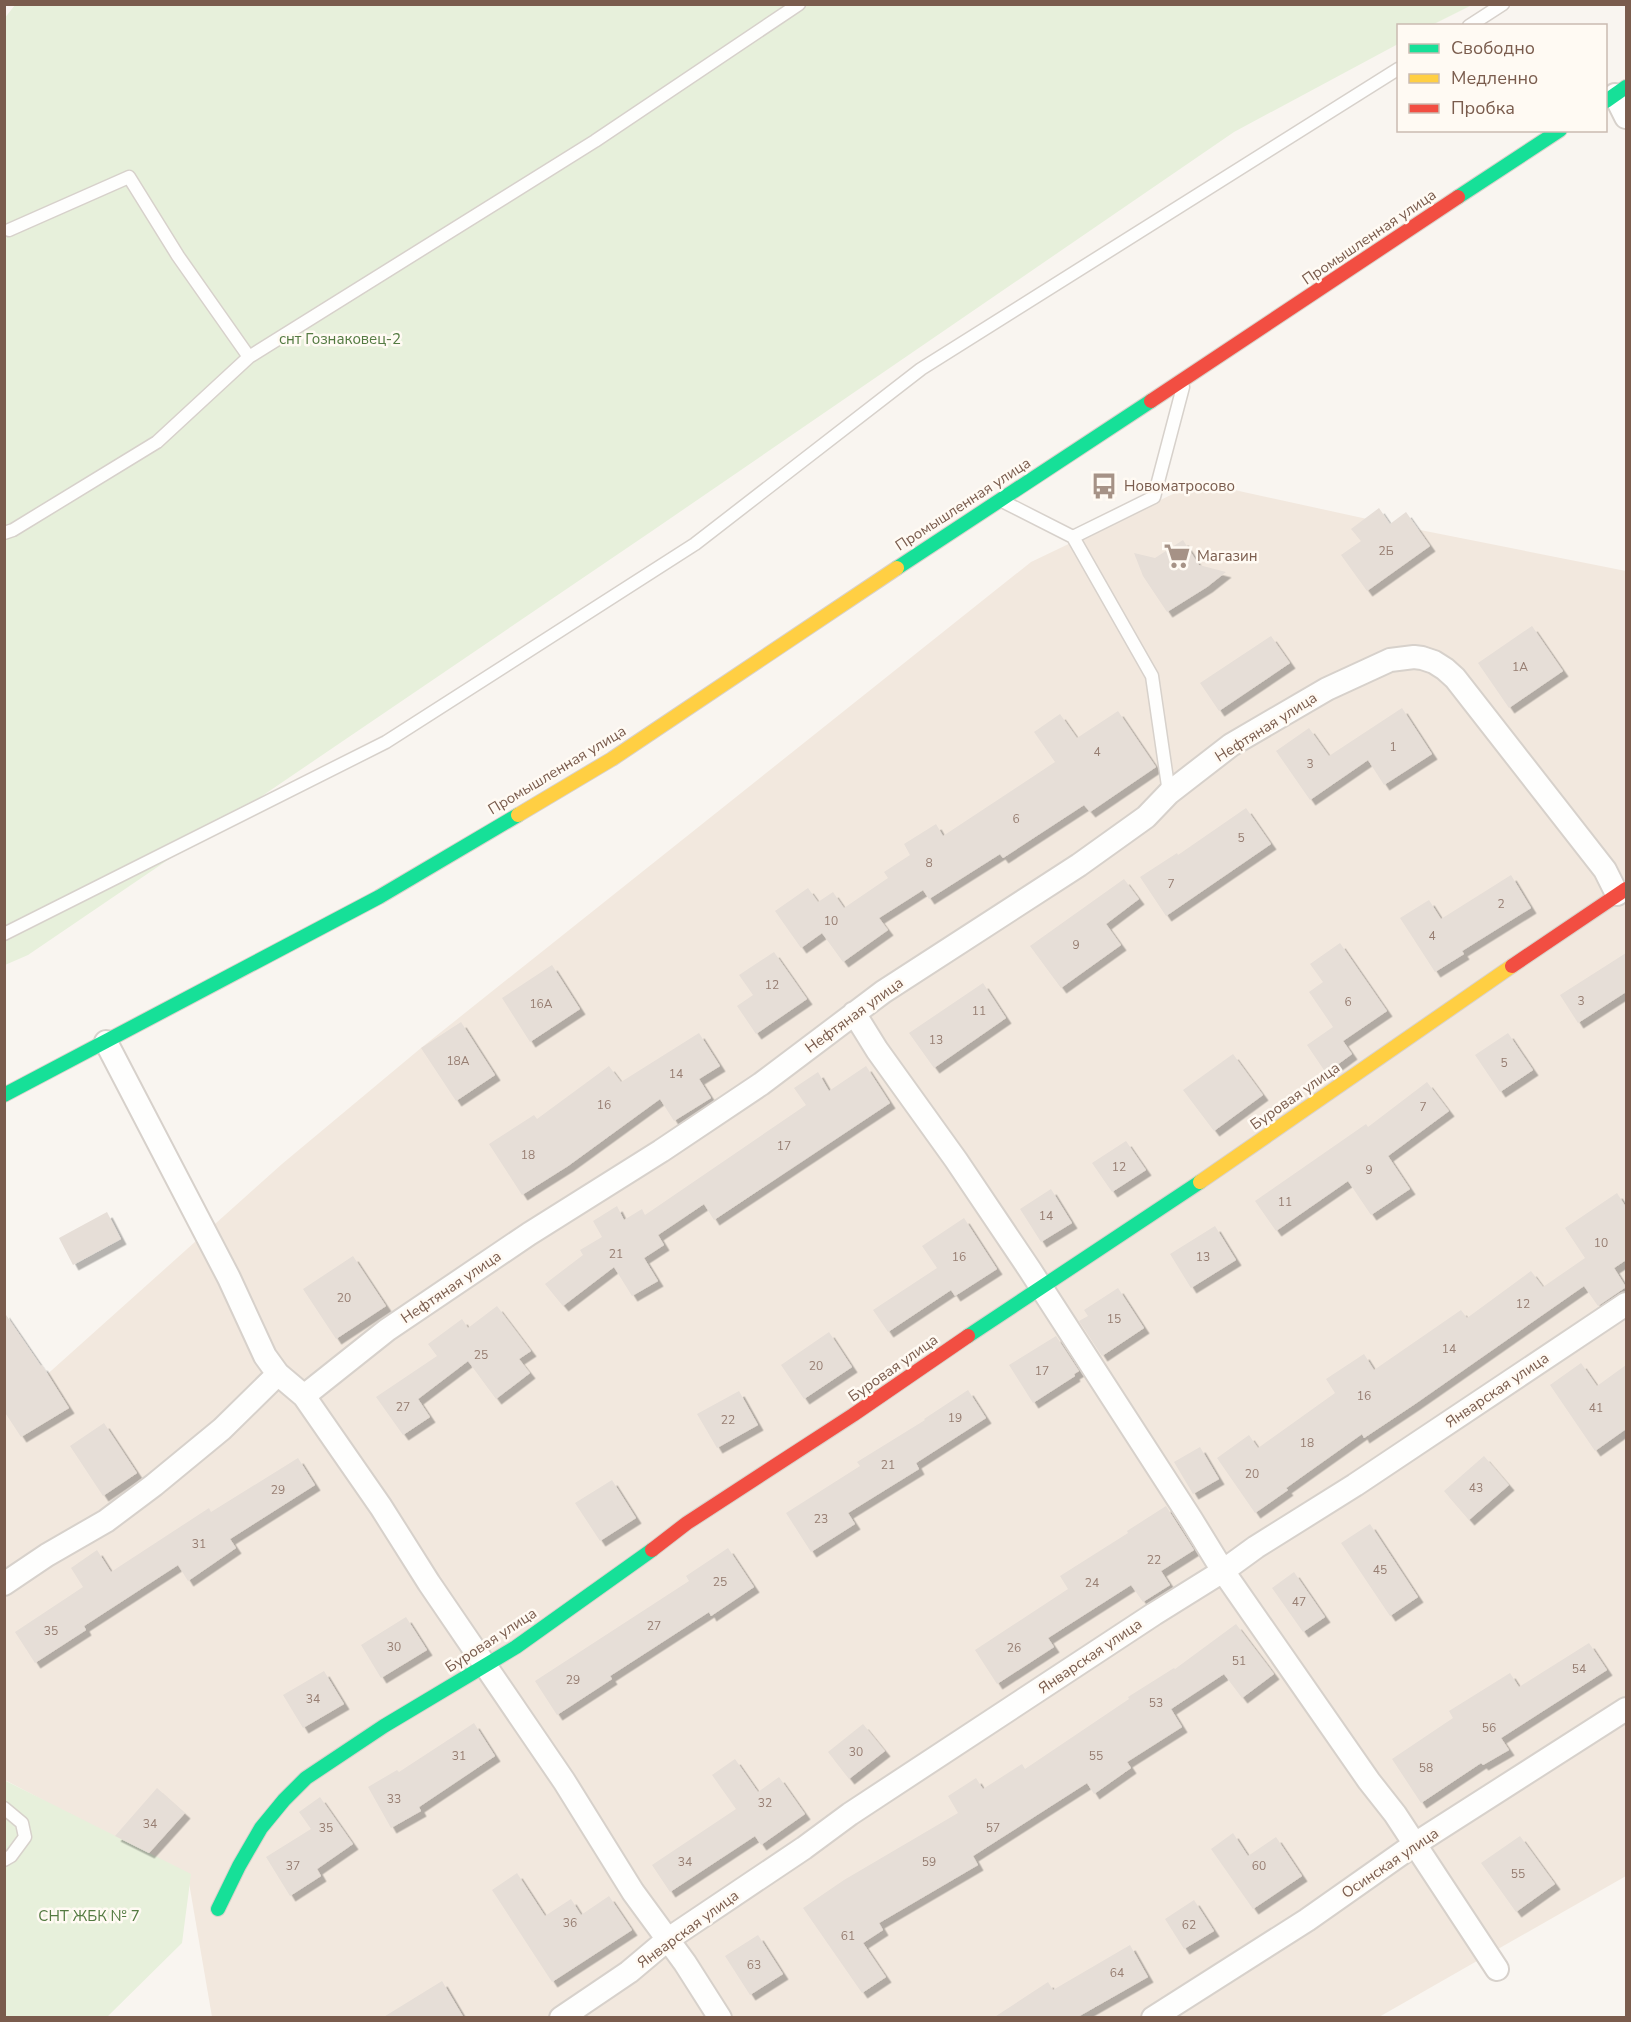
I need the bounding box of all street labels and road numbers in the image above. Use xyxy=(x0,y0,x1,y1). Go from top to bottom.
street label: Промышленная улица xyxy=(1298,185,1440,289)
street label: Промышленная улица xyxy=(891,453,1035,555)
street label: Нефтяная улица xyxy=(1211,688,1321,766)
street label: Промышленная улица xyxy=(484,721,630,819)
street label: Нефтяная улица xyxy=(801,973,907,1057)
street label: Буровая улица xyxy=(1246,1058,1344,1134)
street label: Нефтяная улица xyxy=(397,1246,505,1328)
street label: Буровая улица xyxy=(844,1330,942,1406)
street label: Январская улица xyxy=(1441,1348,1553,1432)
street label: Буровая улица xyxy=(441,1603,541,1677)
street label: Январская улица xyxy=(1034,1614,1146,1698)
street label: Осинская улица xyxy=(1338,1823,1442,1903)
street label: Январская улица xyxy=(633,1885,743,1973)

